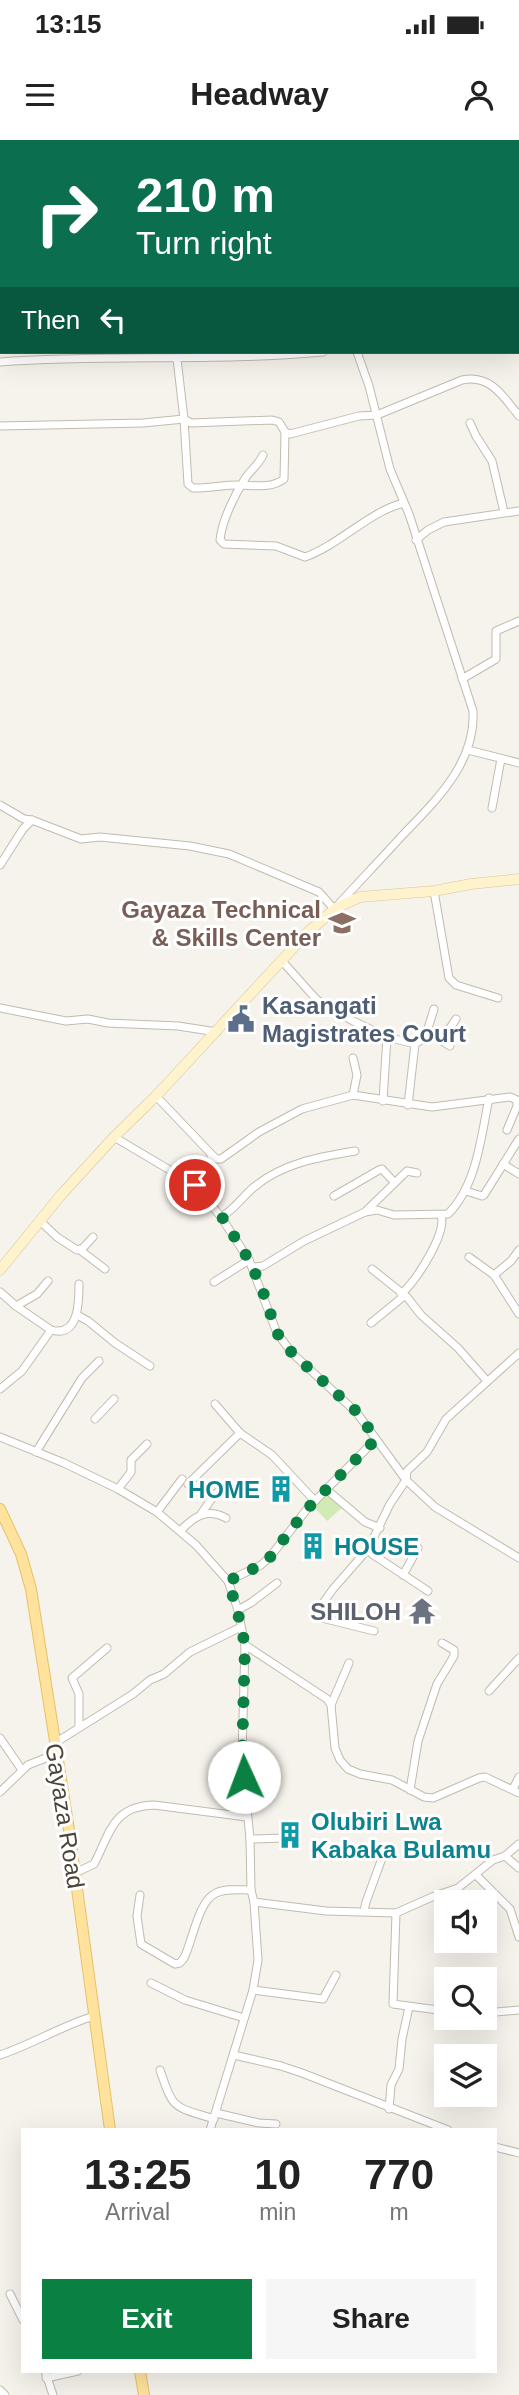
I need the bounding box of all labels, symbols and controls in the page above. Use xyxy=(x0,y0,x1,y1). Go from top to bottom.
text: 13:15 xyxy=(35,9,102,39)
icon: menu xyxy=(21,76,59,114)
text: Headway xyxy=(190,76,329,112)
icon: person xyxy=(460,76,498,114)
icon: right xyxy=(21,168,112,259)
text: 210 m xyxy=(136,168,275,222)
text: Turn right xyxy=(136,225,272,261)
icon: left xyxy=(94,301,132,339)
text: Then xyxy=(21,305,80,335)
place label: Gayaza Technical & Skills Center xyxy=(121,896,321,951)
school or university icon: Gayaza Technical & Skills Center xyxy=(327,908,357,938)
place label: Kasangati Magistrates Court xyxy=(262,992,466,1047)
public building icon: Kasangati Magistrates Court xyxy=(226,1004,256,1034)
pin xyxy=(165,1155,225,1215)
icon: arrive xyxy=(176,1166,214,1204)
building icon: HOME xyxy=(266,1474,296,1504)
place label: HOME xyxy=(188,1476,260,1503)
building icon: HOUSE xyxy=(298,1531,328,1561)
place label: HOUSE xyxy=(334,1533,419,1560)
temple icon: SHILOH xyxy=(407,1596,437,1626)
place label: SHILOH xyxy=(310,1598,401,1625)
position arrow xyxy=(207,1740,281,1814)
street label: Gayaza Road xyxy=(40,1741,90,1891)
place label: Olubiri Lwa Kabaka Bulamu xyxy=(311,1808,491,1863)
building icon: Olubiri Lwa Kabaka Bulamu xyxy=(275,1820,305,1850)
map controls xyxy=(434,1890,497,2107)
button: sound xyxy=(434,1890,497,1953)
button: search xyxy=(434,1967,497,2030)
button: layers xyxy=(434,2044,497,2107)
text: 13:25 xyxy=(84,2151,191,2198)
text: 10 xyxy=(254,2151,301,2198)
text: 770 xyxy=(364,2151,434,2198)
text: Arrival xyxy=(105,2199,170,2225)
text: min xyxy=(259,2199,296,2225)
text: m xyxy=(389,2199,409,2225)
button: Exit xyxy=(42,2279,252,2359)
button: Share xyxy=(266,2279,476,2359)

